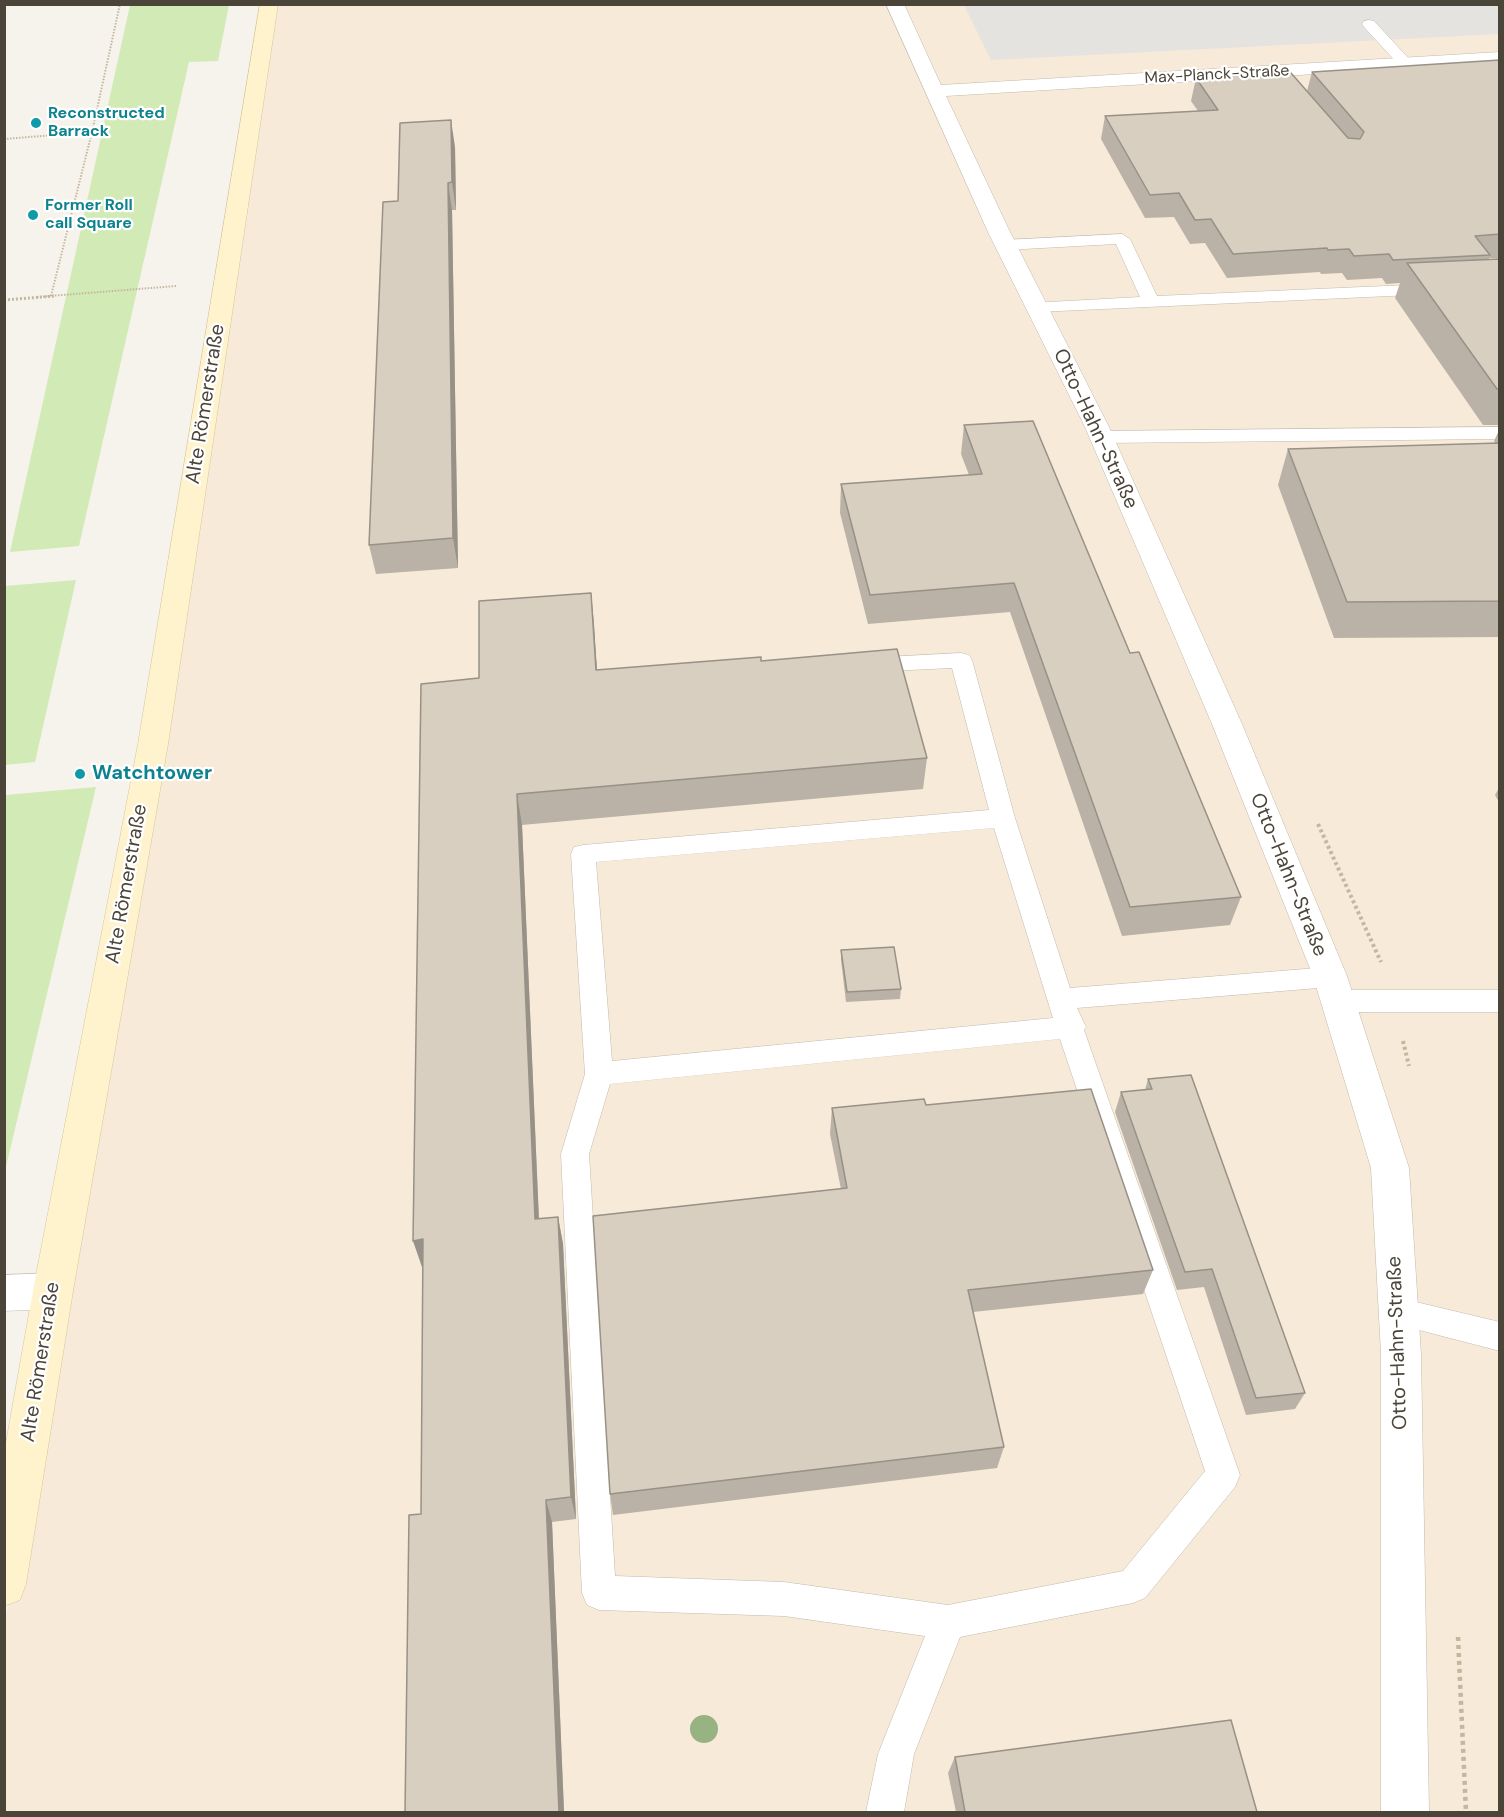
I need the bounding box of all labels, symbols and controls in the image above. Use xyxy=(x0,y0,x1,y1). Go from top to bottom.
street label: Max-Planck-Straße xyxy=(1144,62,1290,88)
place label: Reconstructed Barrack xyxy=(48,104,165,142)
marker: Reconstructed Barrack xyxy=(29,116,43,130)
place label: Former Roll call Square xyxy=(45,196,133,234)
marker: Former Roll call Square xyxy=(26,208,40,222)
street label: Alte Römerstraße xyxy=(181,322,231,486)
street label: Otto-Hahn-Straße xyxy=(1047,345,1143,513)
place label: Watchtower xyxy=(92,762,212,786)
marker: Watchtower xyxy=(73,767,87,781)
street label: Otto-Hahn-Straße xyxy=(1244,790,1332,960)
street label: Alte Römerstraße xyxy=(101,802,153,966)
street label: Otto-Hahn-Straße xyxy=(1383,1256,1413,1430)
street label: Alte Römerstraße xyxy=(16,1280,66,1444)

